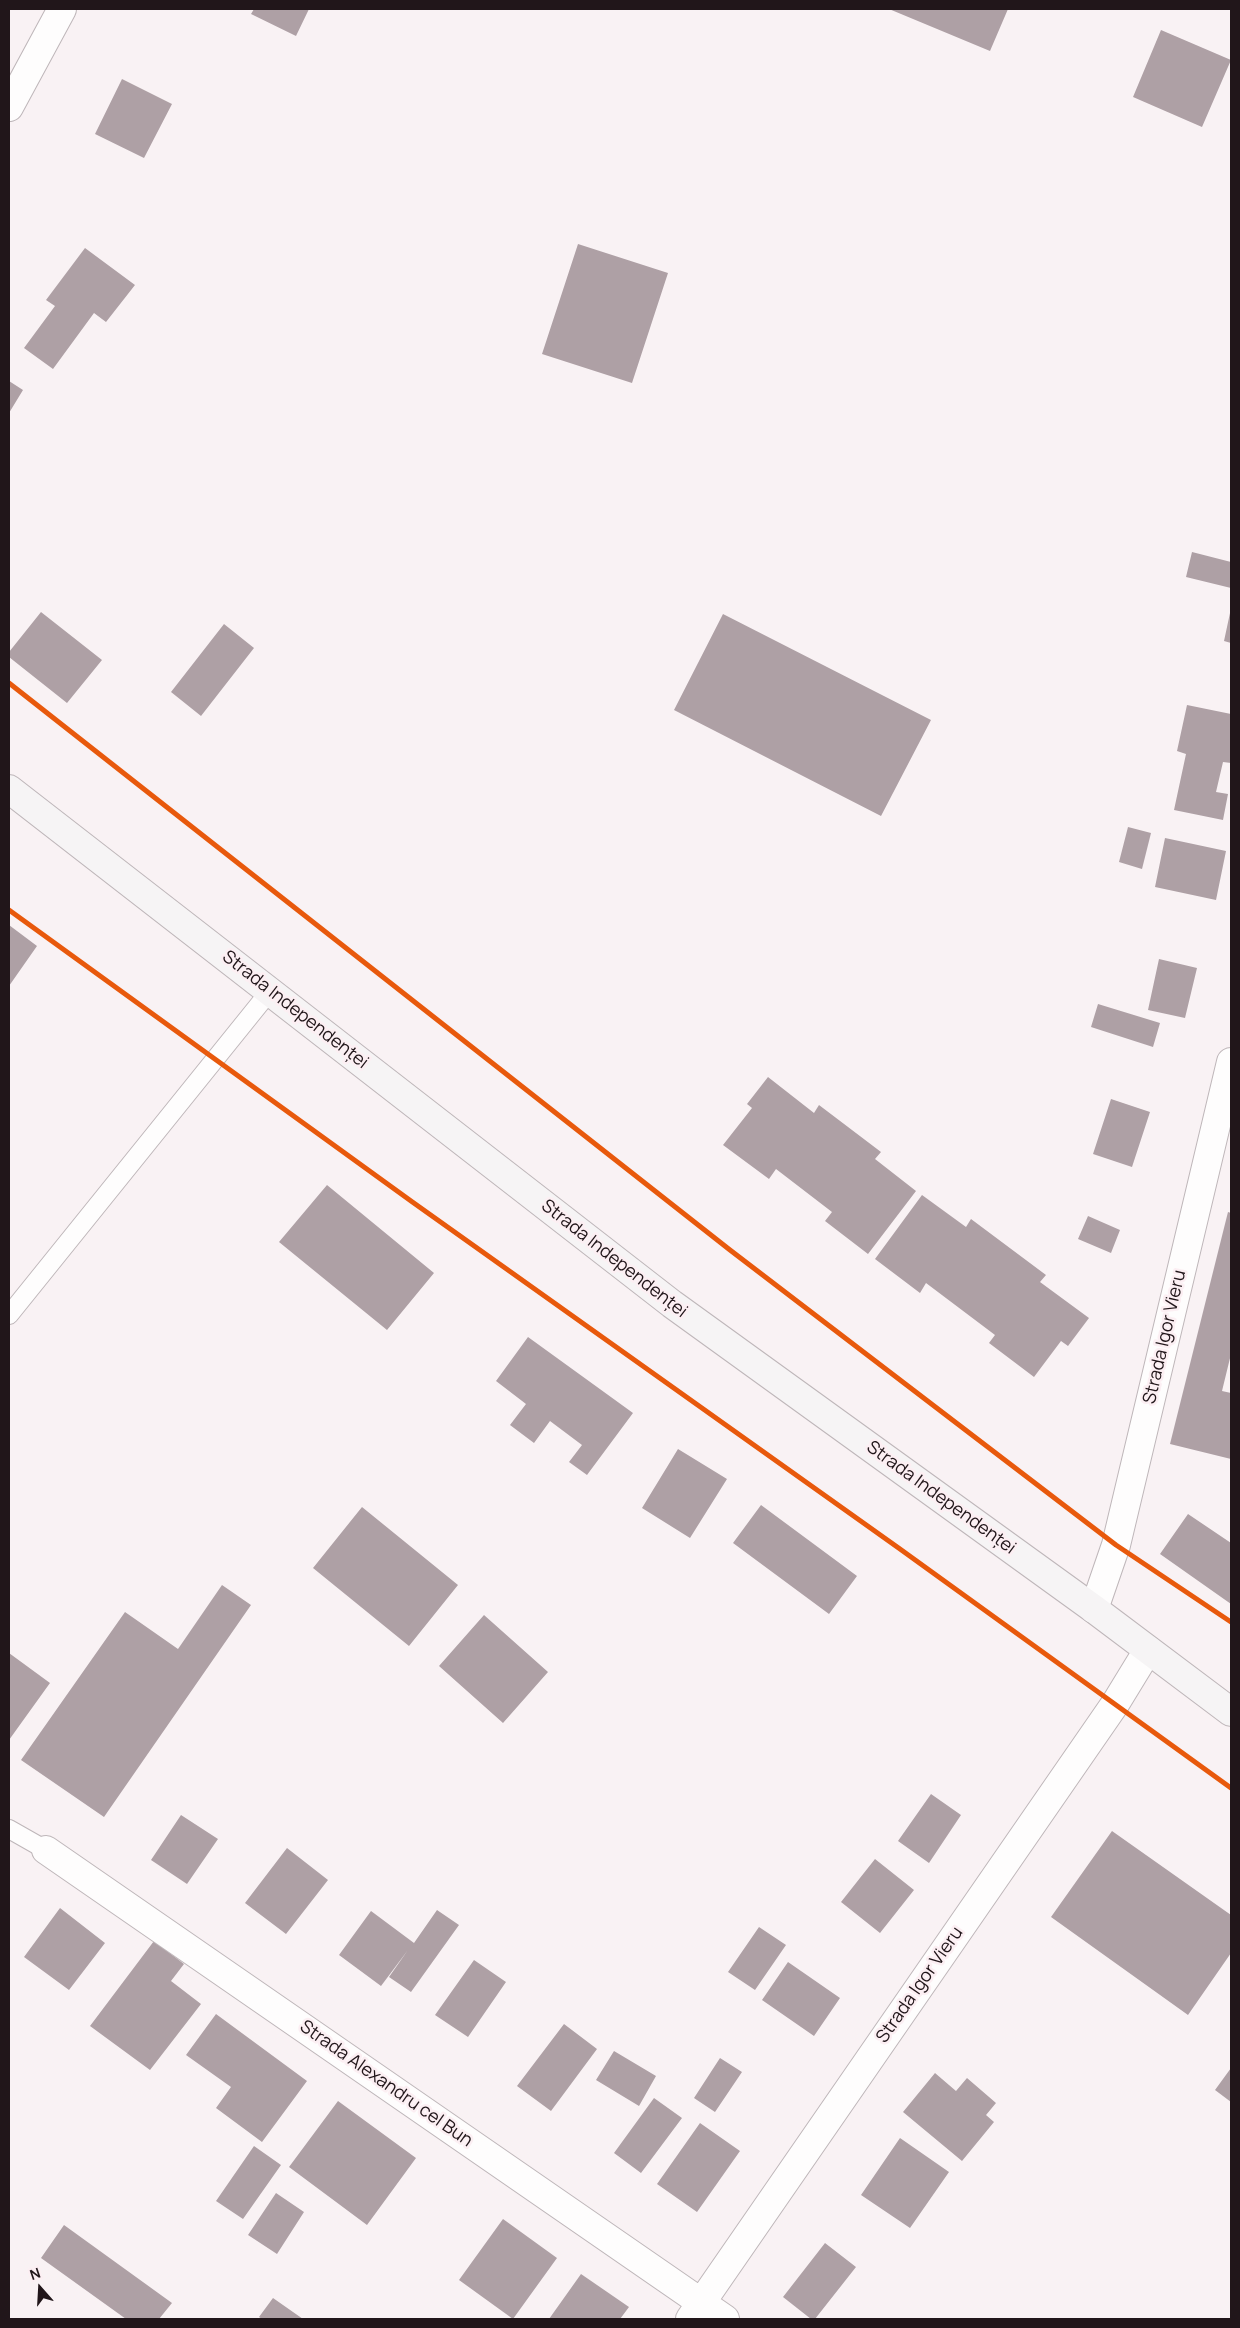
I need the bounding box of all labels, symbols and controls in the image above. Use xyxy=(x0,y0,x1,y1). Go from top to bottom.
street label: Strada Independenței xyxy=(218,946,372,1074)
street label: Strada Independenței xyxy=(537,1195,691,1323)
street label: Strada Igor Vieru xyxy=(1139,1268,1191,1406)
street label: Strada Independenței xyxy=(862,1437,1020,1559)
street label: Strada Igor Vieru xyxy=(872,1923,968,2047)
street label: Strada Alexandru cel Bun xyxy=(295,2016,477,2152)
north arrow xyxy=(15,2263,65,2313)
text: N xyxy=(27,2263,43,2284)

